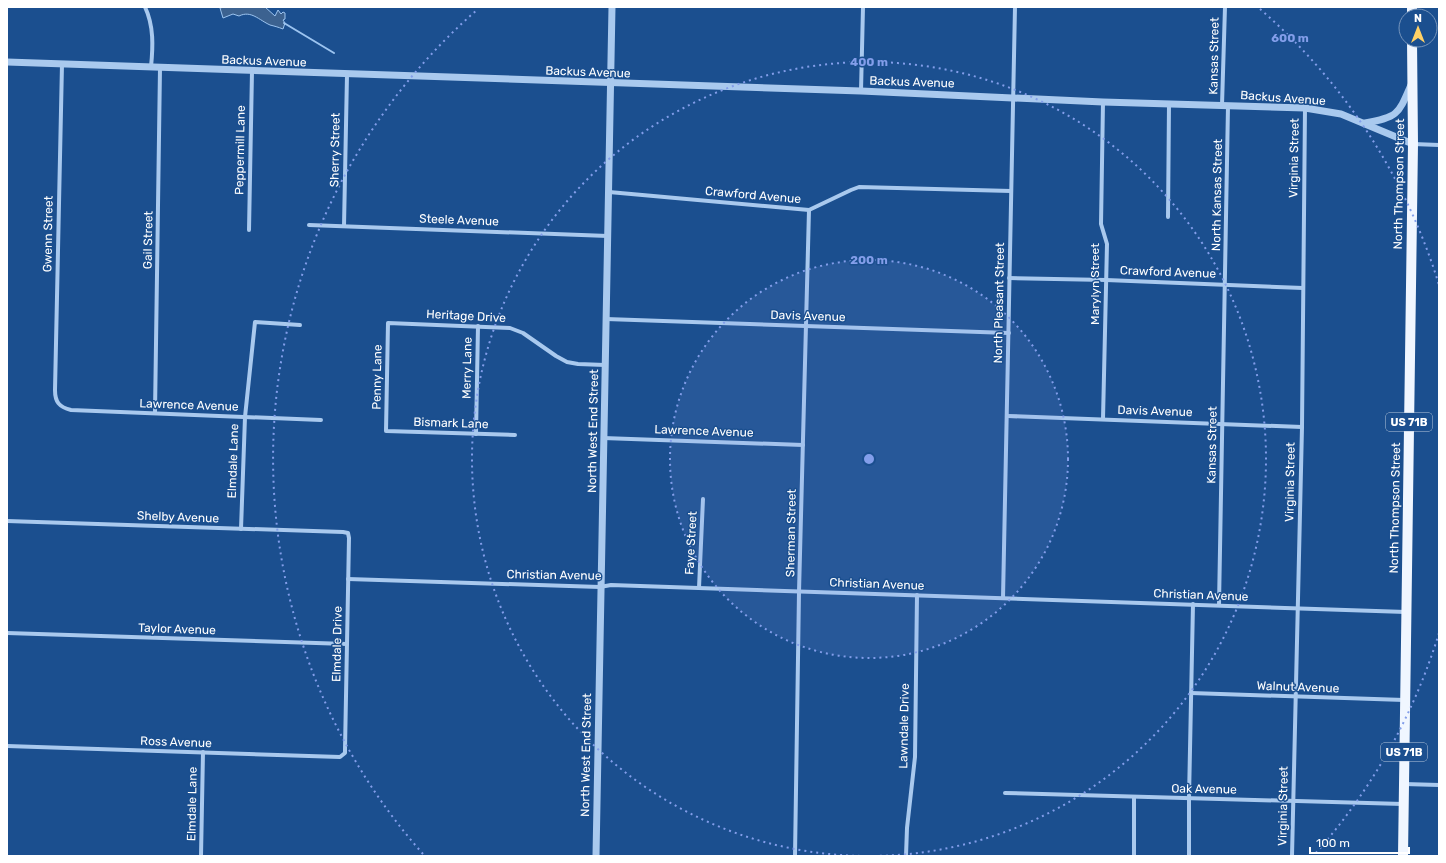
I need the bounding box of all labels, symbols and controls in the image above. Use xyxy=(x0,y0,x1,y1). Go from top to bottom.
north arrow xyxy=(1398,8,1438,48)
text: N xyxy=(1414,12,1422,25)
street label: Kansas Street xyxy=(1206,17,1222,95)
text: 600 m xyxy=(1271,31,1309,45)
street label: Backus Avenue xyxy=(221,53,307,69)
text: 400 m xyxy=(850,55,888,69)
street label: Backus Avenue xyxy=(545,64,631,80)
street label: Backus Avenue xyxy=(869,74,955,90)
street label: Backus Avenue xyxy=(1240,88,1326,108)
street label: Peppermill Lane xyxy=(232,105,248,195)
street label: Sherry Street xyxy=(327,112,343,187)
street label: Virginia Street xyxy=(1286,118,1302,198)
street label: North Thompson Street xyxy=(1391,118,1407,250)
street label: North Kansas Street xyxy=(1209,138,1225,251)
street label: Crawford Avenue xyxy=(704,184,802,206)
street label: Gwenn Street xyxy=(40,195,56,272)
street label: Gail Street xyxy=(140,210,156,269)
street label: Steele Avenue xyxy=(419,212,499,228)
street label: North Pleasant Street xyxy=(991,242,1007,364)
street label: Marylyn Street xyxy=(1088,243,1102,325)
text: 200 m xyxy=(850,253,888,267)
street label: Crawford Avenue xyxy=(1120,263,1217,281)
street label: Heritage Drive xyxy=(426,307,506,325)
street label: Davis Avenue xyxy=(770,308,846,324)
street label: Merry Lane xyxy=(459,337,475,399)
street label: Penny Lane xyxy=(369,344,385,410)
street label: North West End Street xyxy=(585,369,601,493)
street label: Lawrence Avenue xyxy=(139,396,239,414)
street label: Davis Avenue xyxy=(1117,403,1193,419)
street label: Kansas Street xyxy=(1204,406,1220,484)
road number: US 71B xyxy=(1386,413,1432,431)
street label: Bismark Lane xyxy=(413,415,489,431)
street label: Lawrence Avenue xyxy=(654,422,754,440)
street label: Elmdale Lane xyxy=(225,423,241,499)
street label: Virginia Street xyxy=(1282,442,1298,522)
street label: North Thompson Street xyxy=(1387,442,1403,574)
centre of rings xyxy=(862,452,876,466)
street label: Sherman Street xyxy=(783,488,799,577)
street label: Shelby Avenue xyxy=(137,509,220,525)
street label: Faye Street xyxy=(682,510,700,575)
street label: Christian Avenue xyxy=(506,567,602,583)
street label: Christian Avenue xyxy=(829,575,925,593)
street label: Christian Avenue xyxy=(1153,586,1249,604)
street label: Elmdale Drive xyxy=(329,606,345,682)
street label: Taylor Avenue xyxy=(138,621,216,637)
street label: Walnut Avenue xyxy=(1256,679,1340,695)
street label: Lawndale Drive xyxy=(896,683,912,769)
street label: North West End Street xyxy=(578,693,594,817)
street label: Ross Avenue xyxy=(140,734,212,750)
road number: US 71B xyxy=(1381,743,1427,761)
street label: Elmdale Lane xyxy=(184,766,200,841)
street label: Virginia Street xyxy=(1275,766,1291,846)
street label: Oak Avenue xyxy=(1171,781,1237,797)
scale bar xyxy=(1310,829,1409,855)
text: 100 m xyxy=(1316,836,1350,850)

